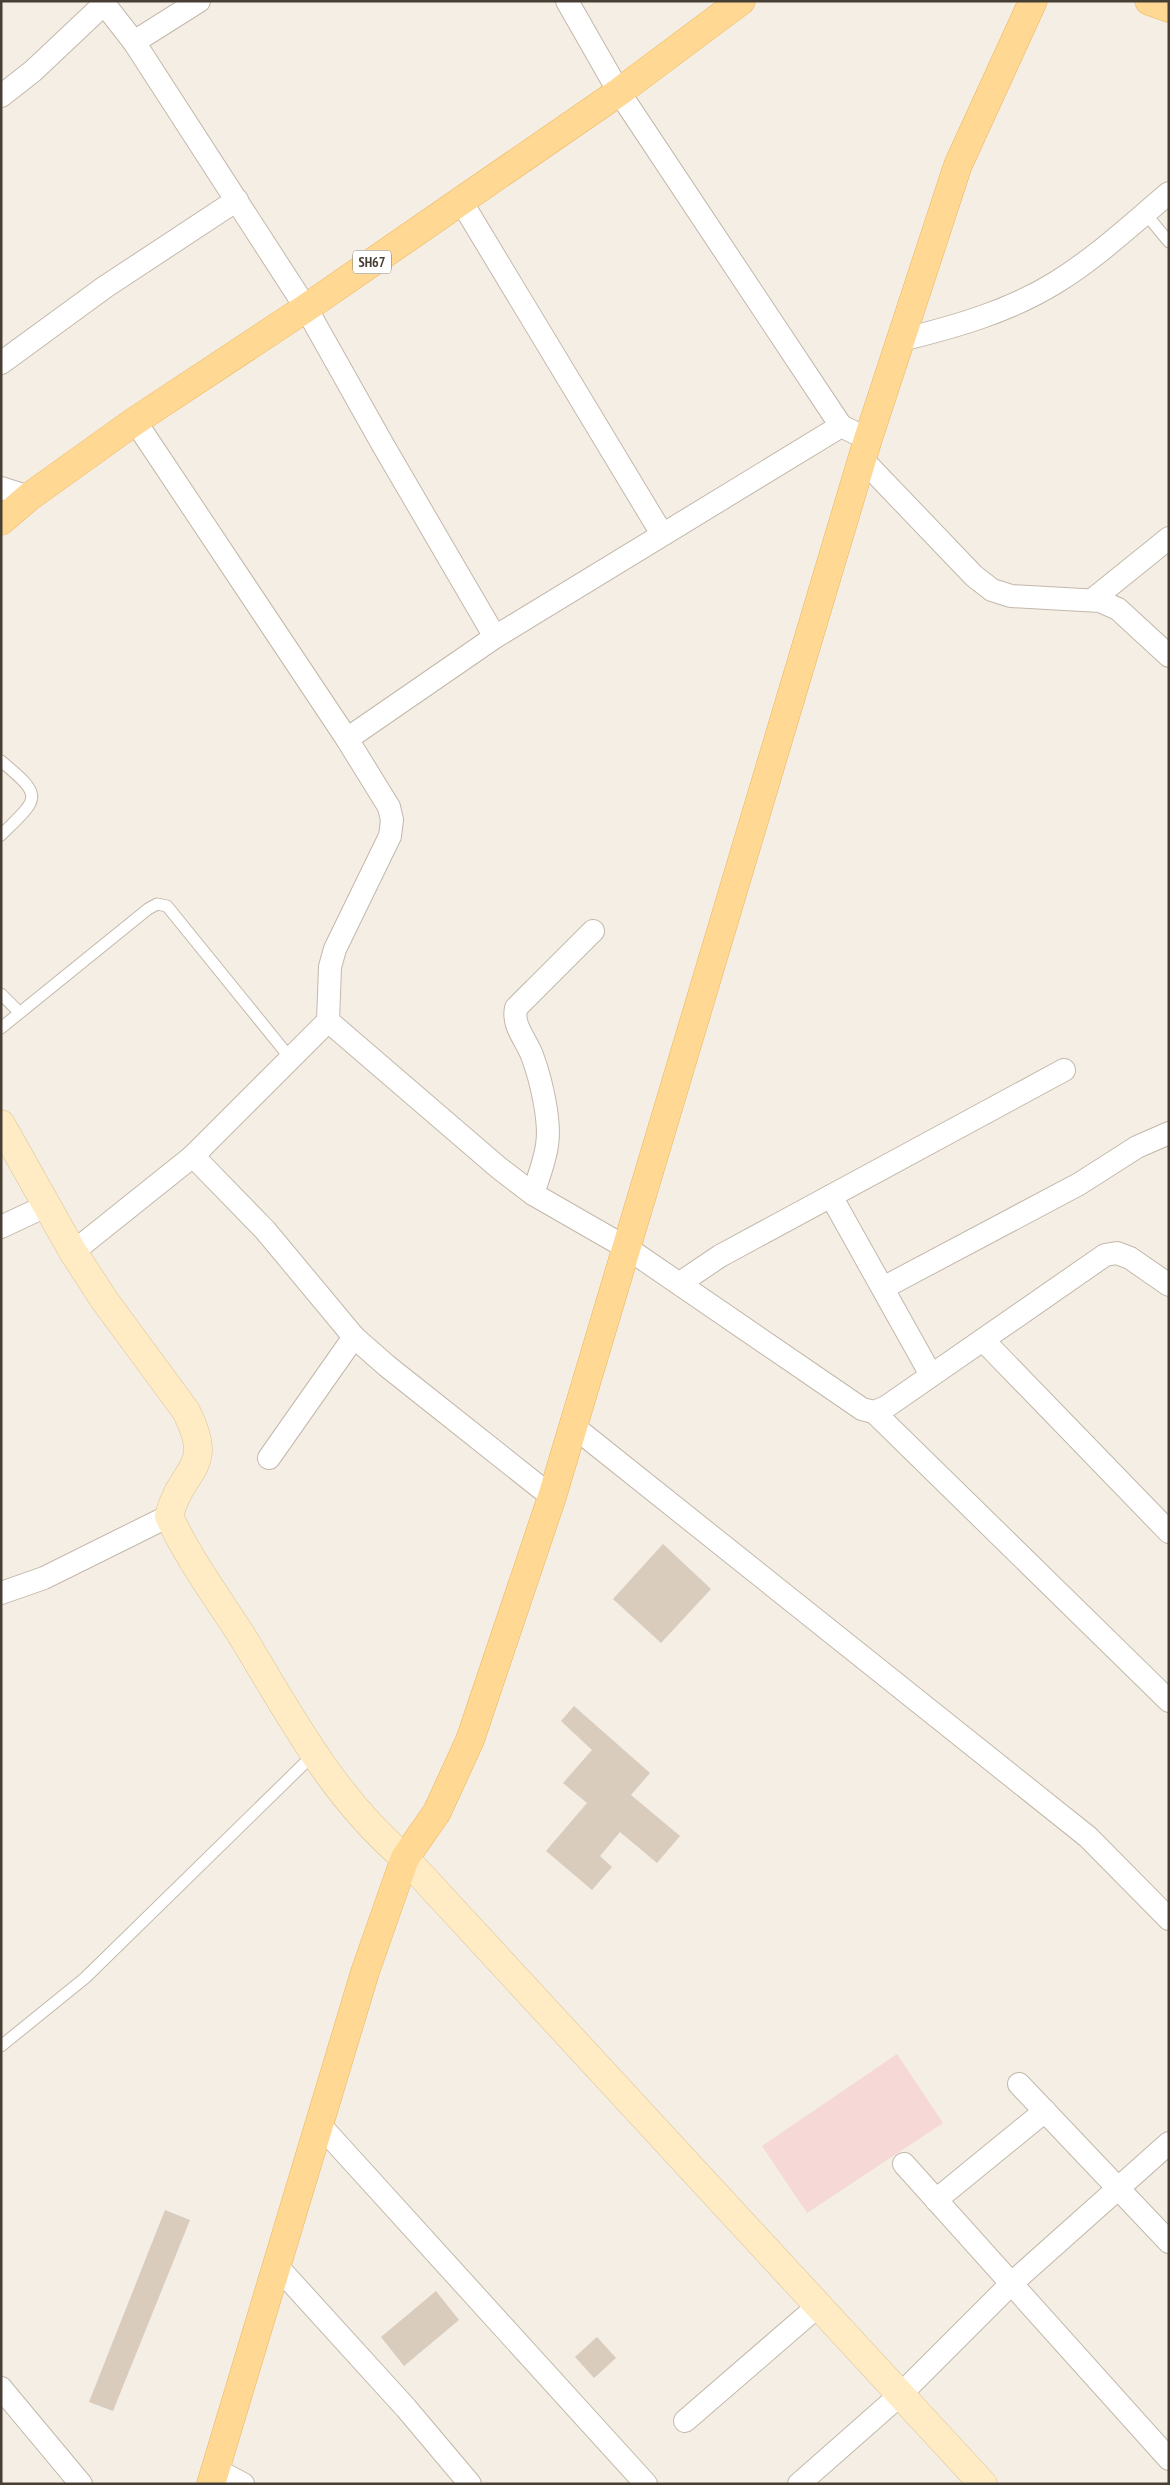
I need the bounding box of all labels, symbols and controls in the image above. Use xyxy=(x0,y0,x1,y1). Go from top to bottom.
road number: SH67 xyxy=(353,250,391,274)

